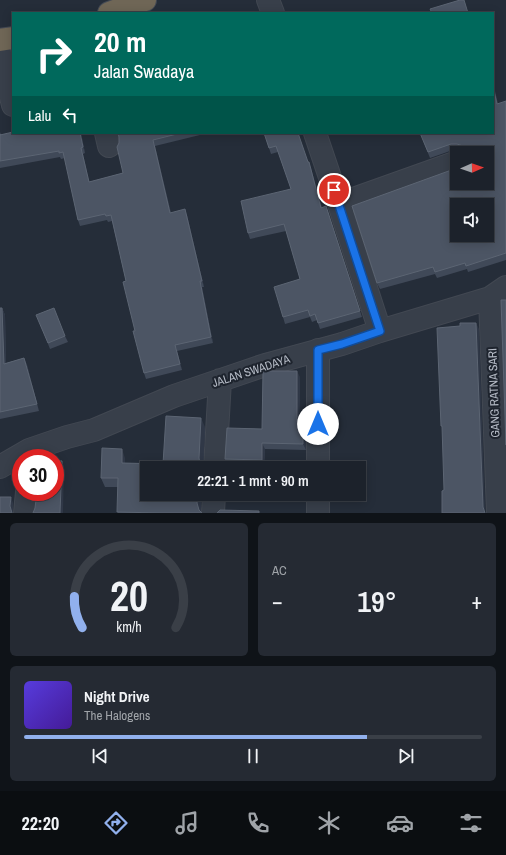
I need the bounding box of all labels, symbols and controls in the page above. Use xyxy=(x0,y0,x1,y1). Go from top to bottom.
text: 20 m xyxy=(94,23,146,61)
icon: right xyxy=(28,28,80,80)
text: Jalan Swadaya xyxy=(94,59,194,84)
icon: left xyxy=(59,104,81,126)
text: Lalu xyxy=(28,105,51,126)
north arrow xyxy=(450,146,494,190)
map controls xyxy=(450,146,494,242)
pin xyxy=(317,173,351,207)
icon: arrive xyxy=(323,179,345,201)
button: sound xyxy=(450,198,494,242)
street label: GANG RATNA SARI xyxy=(484,348,504,438)
street label: JALAN SWADAYA xyxy=(210,351,292,391)
position arrow xyxy=(297,403,339,445)
speed limit sign: 30 xyxy=(12,449,64,501)
text: 22:21 · 1 mnt · 90 m xyxy=(197,470,309,491)
text: AC xyxy=(272,562,287,579)
text: 20 xyxy=(110,567,148,623)
text: 19° xyxy=(357,581,397,621)
text: − xyxy=(272,586,283,616)
text: + xyxy=(471,586,482,616)
text: km/h xyxy=(116,616,142,635)
text: Night Drive xyxy=(84,686,150,707)
text: The Halogens xyxy=(84,707,150,724)
icon: previous xyxy=(89,745,111,767)
icon: pause xyxy=(242,745,264,767)
icon: next xyxy=(395,745,417,767)
icon: directions xyxy=(102,809,130,837)
icon: music xyxy=(173,809,201,837)
icon: phone xyxy=(244,809,272,837)
icon: climate xyxy=(315,809,343,837)
icon: car xyxy=(386,809,414,837)
icon: filters xyxy=(457,809,485,837)
text: 22:20 xyxy=(21,811,59,836)

